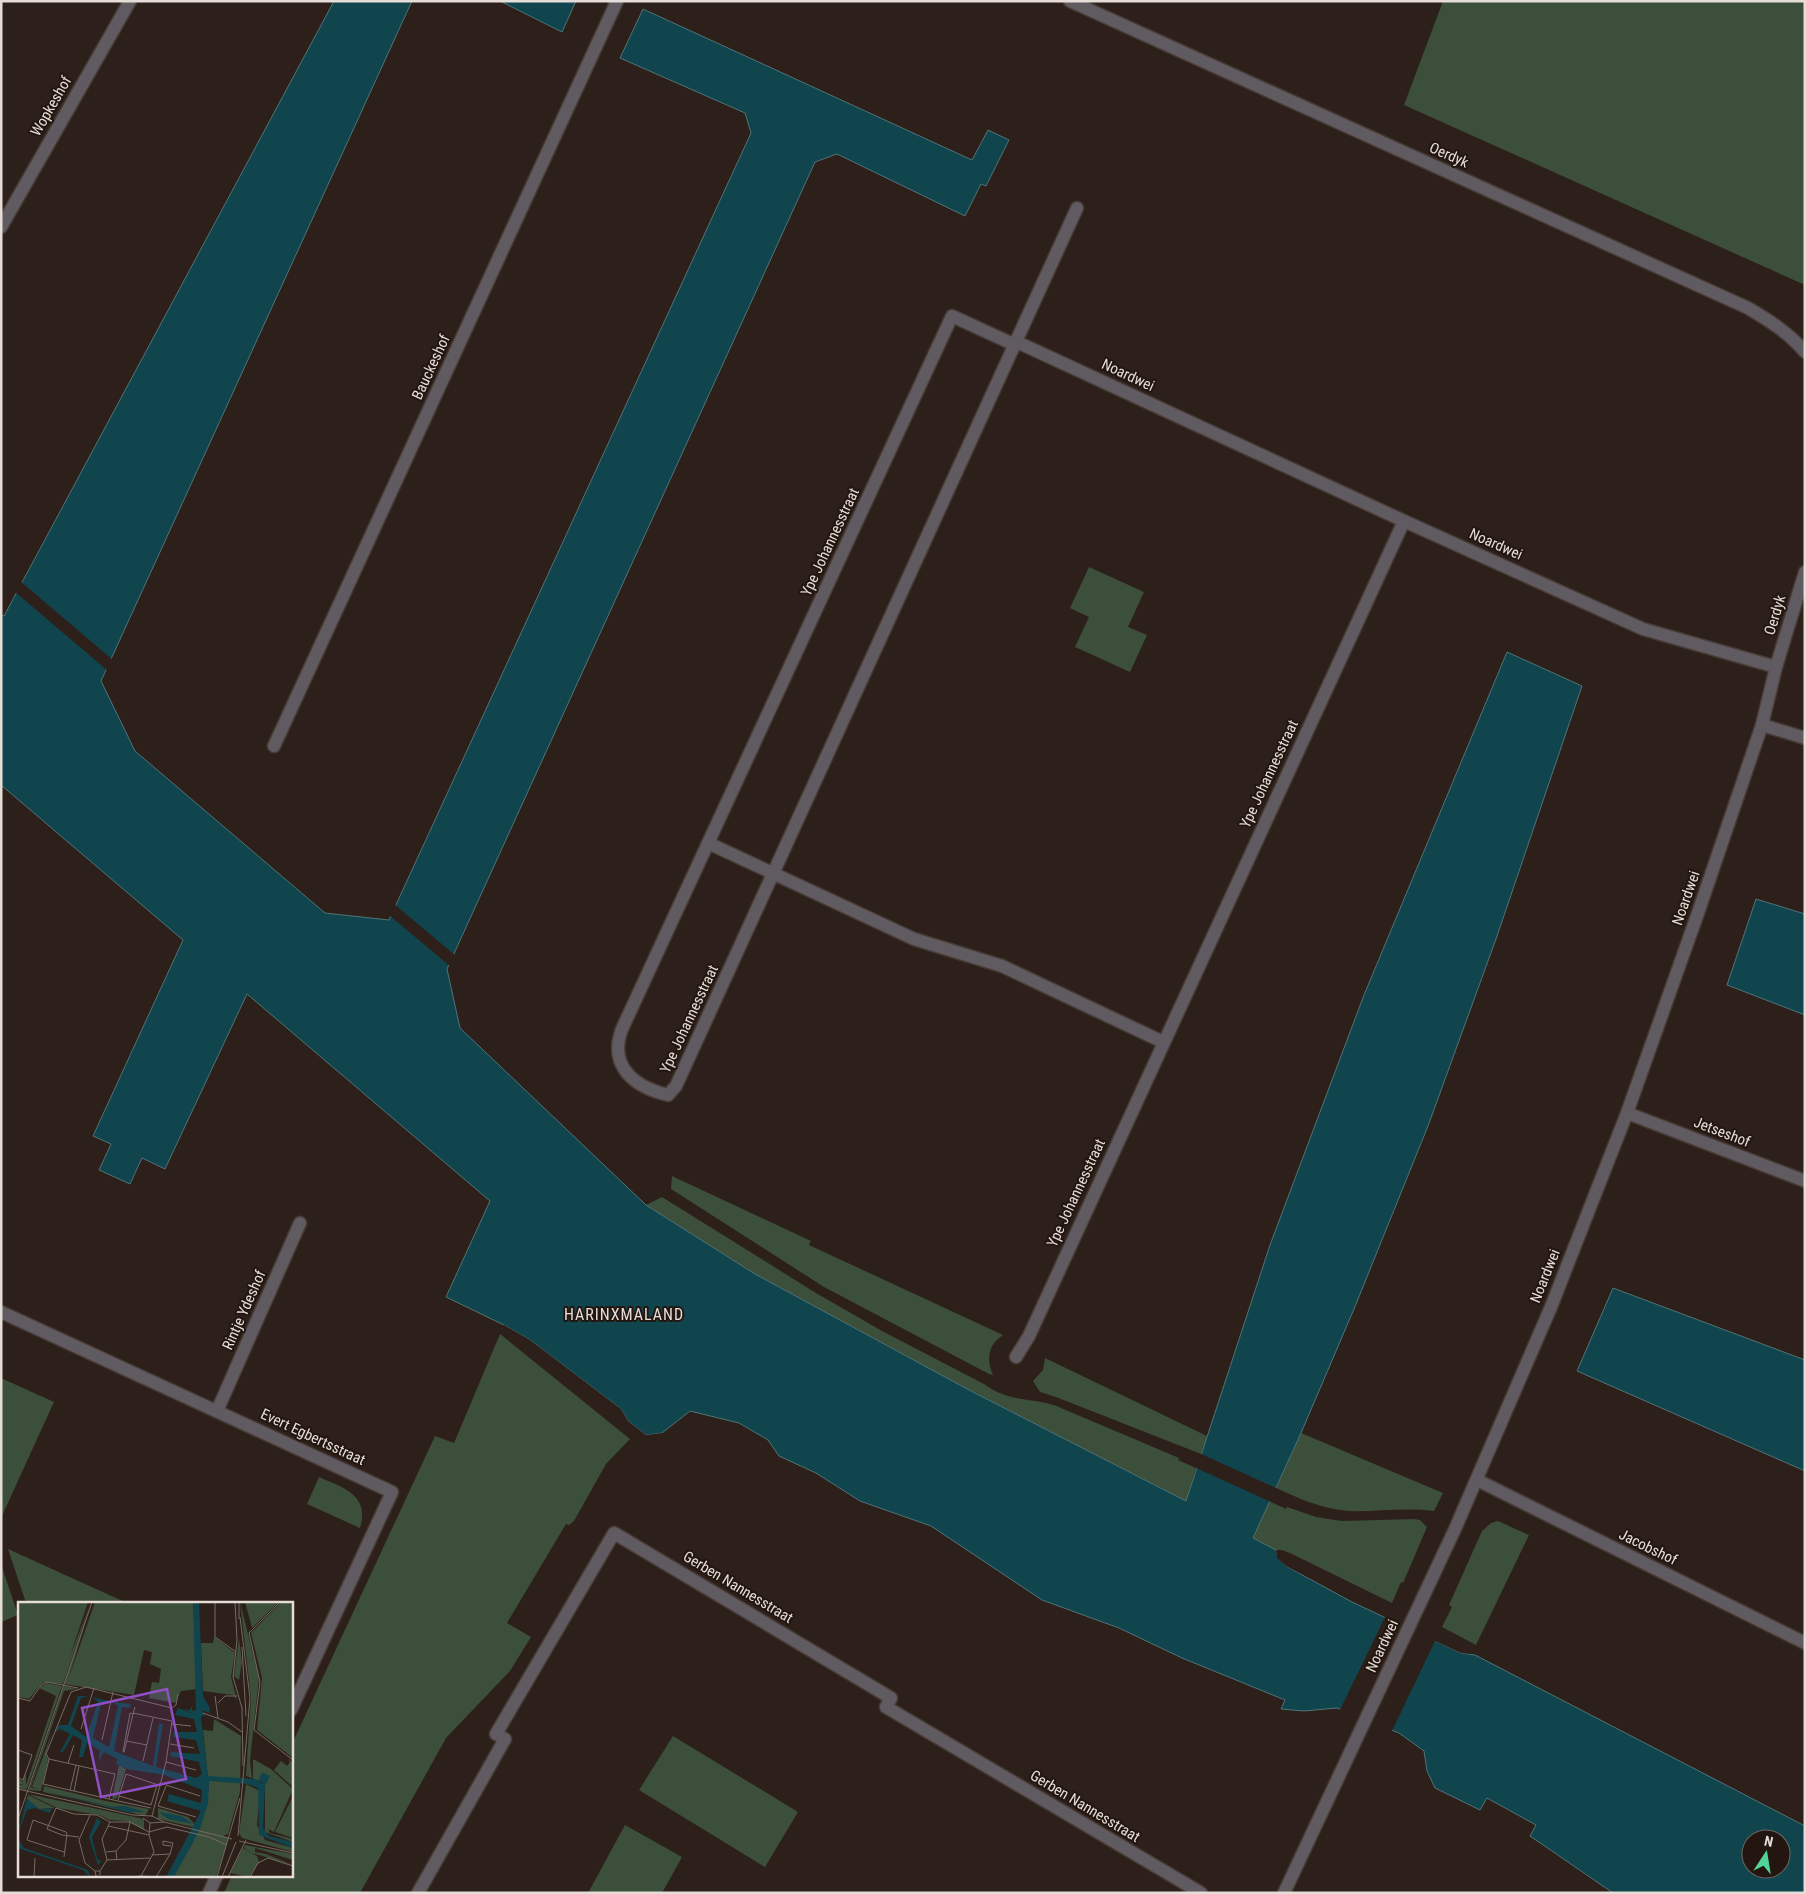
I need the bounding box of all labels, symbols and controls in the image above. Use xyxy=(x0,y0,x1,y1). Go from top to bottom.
street label: Wopkeshof xyxy=(27,73,75,139)
street label: Oerdyk xyxy=(1427,138,1472,172)
street label: Bauckeshof xyxy=(408,331,454,402)
street label: Noardwei xyxy=(1099,355,1157,395)
street label: Ype Johannesstraat xyxy=(797,485,863,599)
street label: Noardwei xyxy=(1467,524,1525,564)
street label: Oerdyk xyxy=(1760,593,1790,637)
street label: Ype Johannesstraat xyxy=(1236,717,1302,831)
street label: Noardwei xyxy=(1668,869,1704,927)
street label: Ype Johannesstraat xyxy=(656,962,722,1076)
street label: Jetseshof xyxy=(1691,1113,1753,1151)
street label: Ype Johannesstraat xyxy=(1043,1136,1109,1250)
street label: Noardwei xyxy=(1526,1247,1564,1305)
street label: Rintje Ydeshof xyxy=(218,1267,270,1353)
district label: HARINXMALAND xyxy=(564,1305,684,1324)
street label: Evert Egbertsstraat xyxy=(258,1405,368,1469)
street label: Jacobshof xyxy=(1616,1525,1680,1569)
street label: Gerben Nannesstraat xyxy=(680,1547,796,1627)
inset map xyxy=(18,1602,292,1876)
street label: Noardwei xyxy=(1362,1617,1402,1675)
street label: Gerben Nannesstraat xyxy=(1027,1766,1143,1846)
north arrow xyxy=(1741,1829,1791,1879)
text: N xyxy=(1763,1833,1775,1850)

